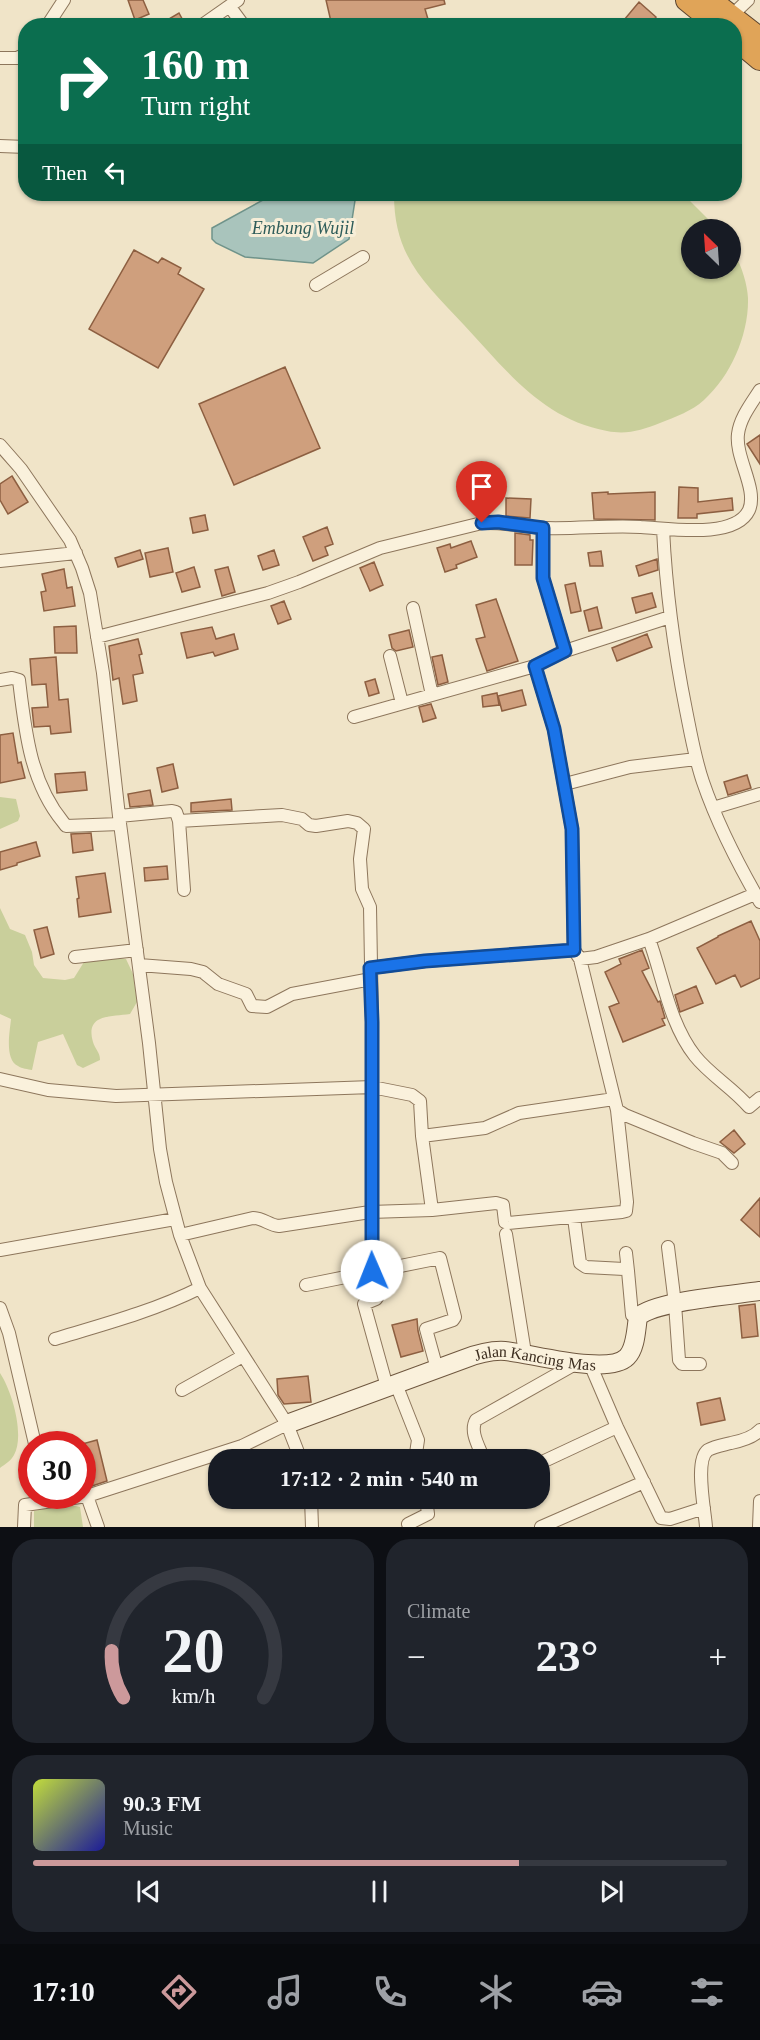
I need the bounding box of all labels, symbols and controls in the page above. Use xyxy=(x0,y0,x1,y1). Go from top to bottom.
icon: right xyxy=(42,42,120,120)
text: 160 m xyxy=(141,42,250,88)
text: Turn right xyxy=(141,91,250,121)
icon: left xyxy=(99,156,132,189)
text: Then xyxy=(42,160,87,185)
water label: Embung Wujil xyxy=(251,218,354,238)
north arrow xyxy=(681,219,741,279)
map controls xyxy=(681,219,741,279)
pin xyxy=(456,461,507,523)
icon: arrive xyxy=(465,470,498,503)
position arrow xyxy=(340,1239,404,1303)
street label: Jalan Kancing Mas xyxy=(472,1343,596,1373)
speed limit sign: 30 xyxy=(18,1431,96,1509)
text: 17:12 · 2 min · 540 m xyxy=(280,1466,478,1491)
text: Climate xyxy=(407,1600,470,1622)
text: 20 xyxy=(162,1616,224,1685)
text: 23° xyxy=(536,1631,599,1681)
text: − xyxy=(407,1639,426,1675)
text: + xyxy=(708,1639,727,1675)
text: km/h xyxy=(171,1684,215,1708)
text: 90.3 FM xyxy=(123,1791,201,1816)
text: Music xyxy=(123,1817,173,1839)
icon: previous xyxy=(132,1875,165,1908)
icon: pause xyxy=(363,1875,396,1908)
icon: next xyxy=(595,1875,628,1908)
icon: directions xyxy=(158,1971,200,2013)
icon: music xyxy=(264,1971,306,2013)
icon: phone xyxy=(369,1971,411,2013)
icon: climate xyxy=(475,1971,517,2013)
icon: car xyxy=(581,1971,623,2013)
icon: filters xyxy=(686,1971,728,2013)
text: 17:10 xyxy=(32,1977,95,2007)

